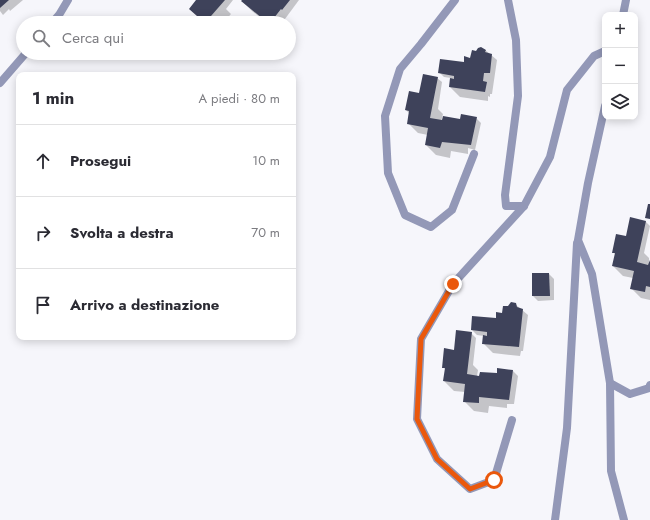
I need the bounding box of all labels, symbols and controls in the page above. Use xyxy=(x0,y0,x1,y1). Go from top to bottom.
map controls xyxy=(602,12,638,120)
button: + xyxy=(602,12,638,48)
search box xyxy=(16,16,296,60)
icon: search xyxy=(30,27,52,49)
text: Cerca qui xyxy=(62,27,124,49)
button: − xyxy=(602,48,638,84)
button: layers xyxy=(602,84,638,120)
text: 1 min xyxy=(32,86,74,110)
text: A piedi · 80 m xyxy=(199,89,280,108)
icon: ahead xyxy=(32,150,54,172)
text: Prosegui xyxy=(70,150,131,172)
text: 10 m xyxy=(252,151,280,170)
icon: right xyxy=(32,222,54,244)
text: Svolta a destra xyxy=(70,222,174,244)
text: 70 m xyxy=(251,223,280,242)
route end xyxy=(444,275,462,293)
icon: arrive xyxy=(32,294,54,316)
text: Arrivo a destinazione xyxy=(70,294,219,316)
route start xyxy=(485,471,503,489)

